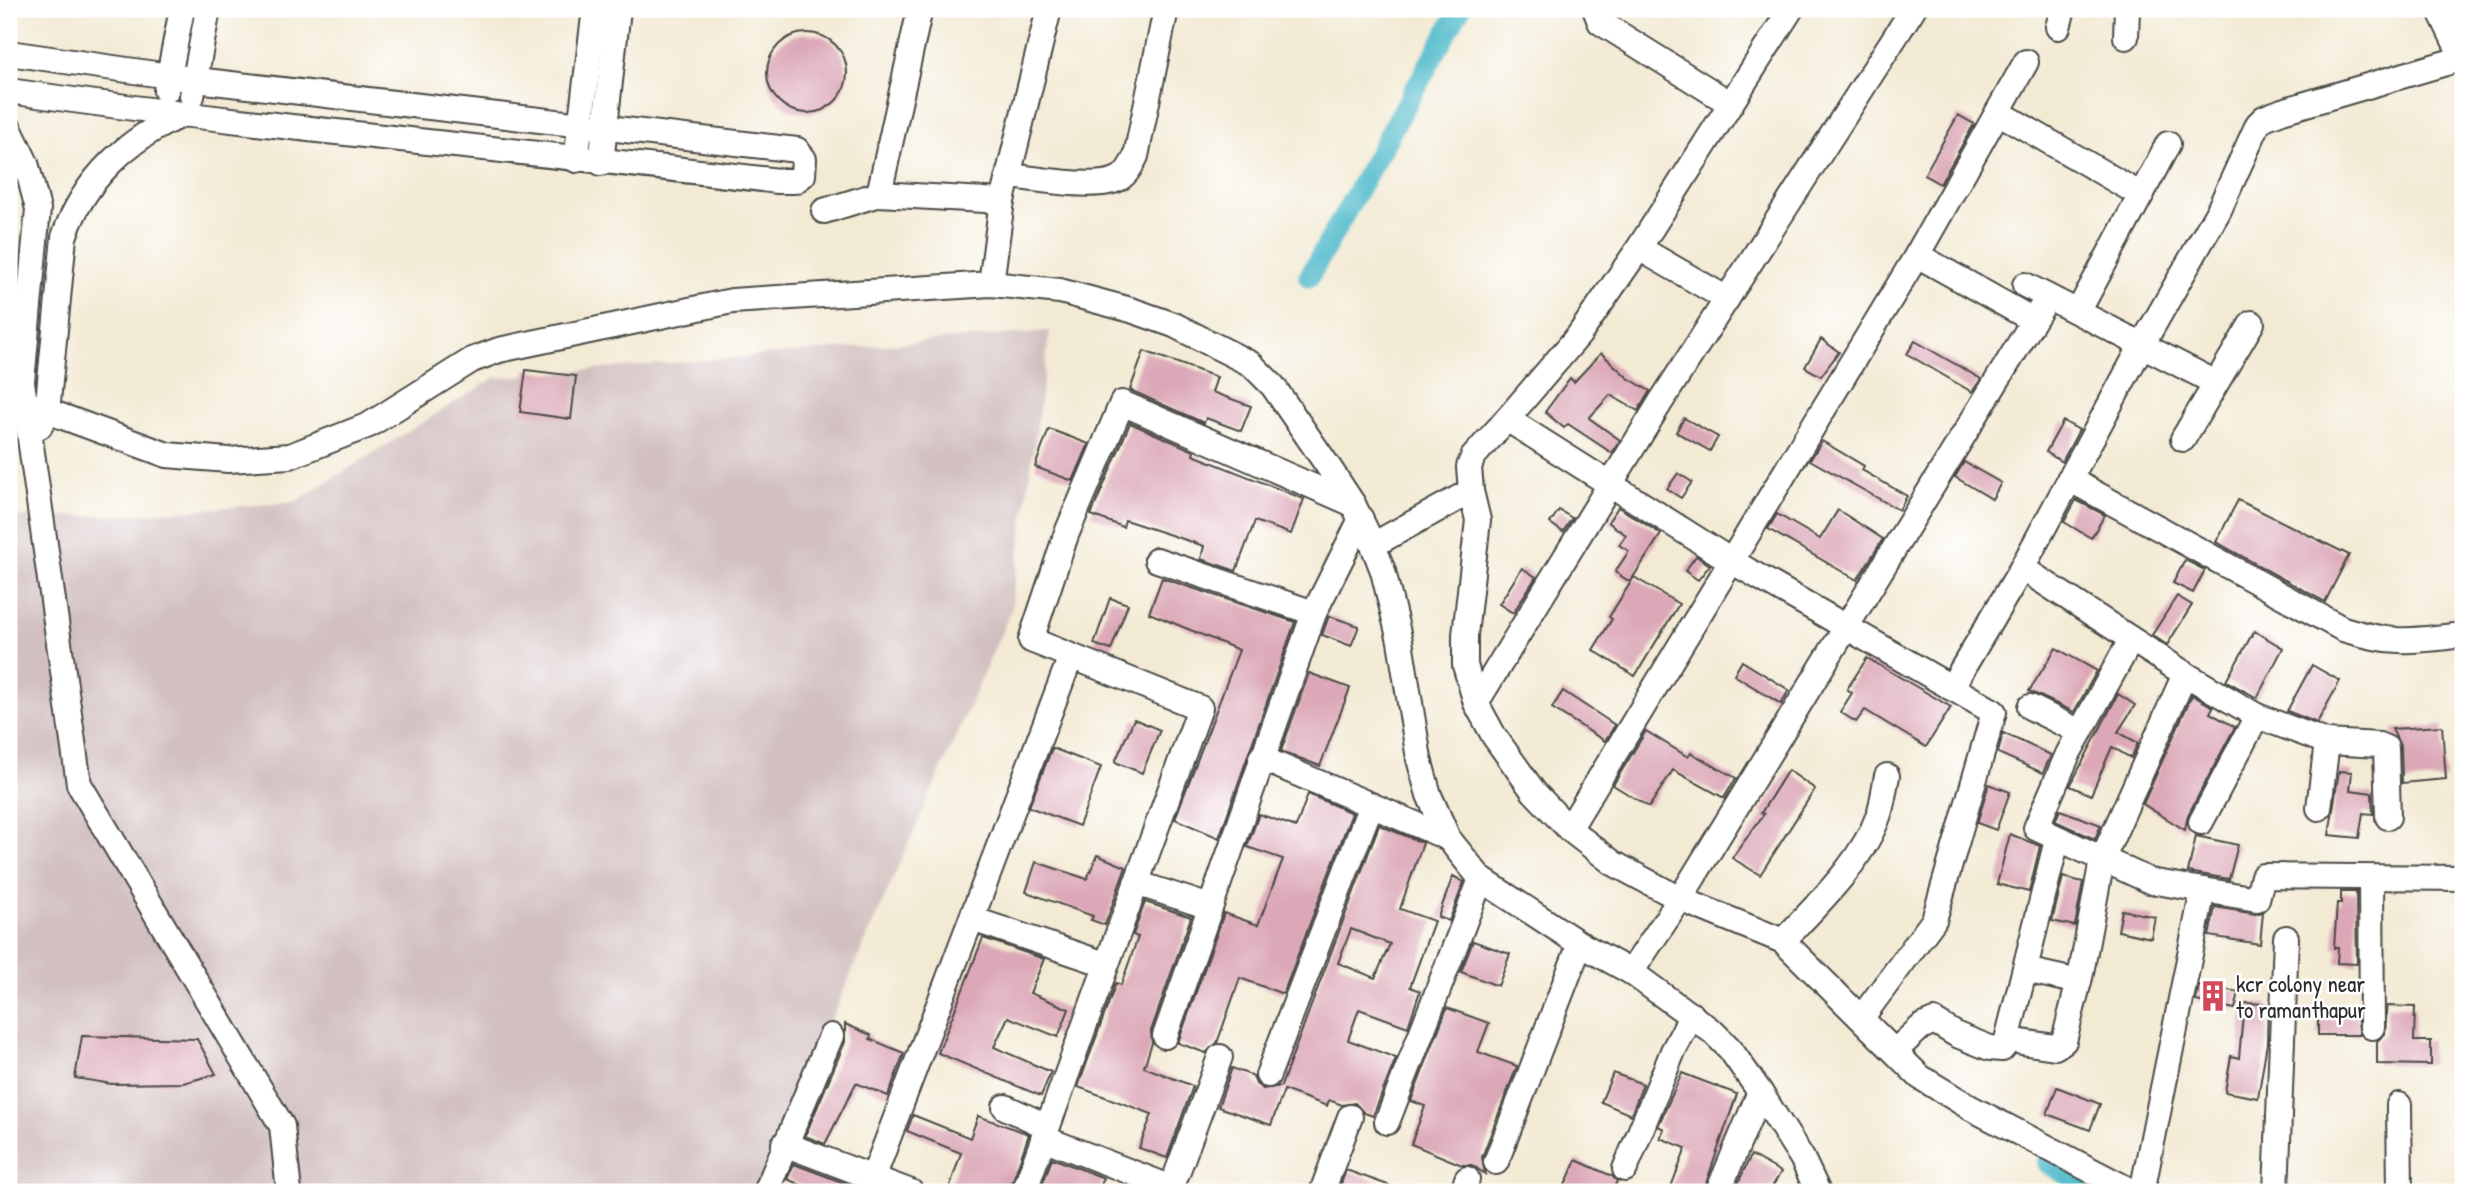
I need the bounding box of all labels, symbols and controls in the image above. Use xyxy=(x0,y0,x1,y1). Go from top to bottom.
place label: kcr colony near to ramanthapur xyxy=(2236,968,2366,1025)
building icon: kcr colony near to ramanthapur xyxy=(2196,979,2230,1013)

